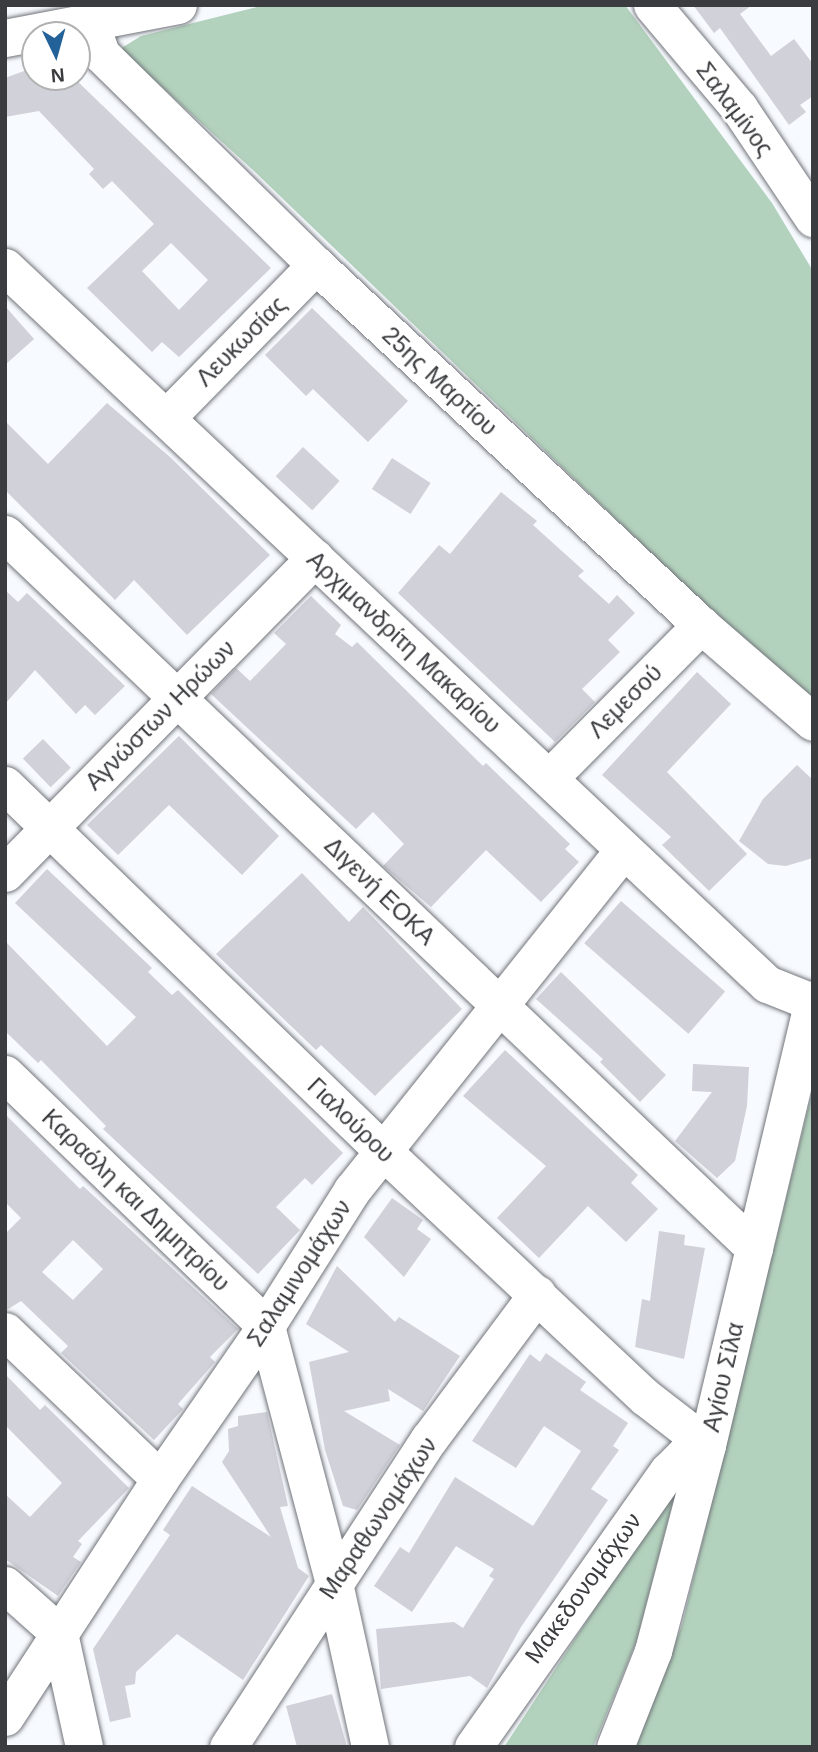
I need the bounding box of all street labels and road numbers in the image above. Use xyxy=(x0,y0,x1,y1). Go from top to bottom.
street label: Σαλαμίνος xyxy=(690,56,780,162)
street label: Λευκωσίας xyxy=(190,290,292,392)
street label: 25ης Μαρτίου xyxy=(377,320,503,442)
street label: Αρχιμανδρίτη Μακαρίου xyxy=(301,545,507,739)
street label: Αγνώστων Ηρώων xyxy=(79,634,241,796)
street label: Λεμεσού xyxy=(582,658,668,744)
street label: Διγενή ΕΟΚΑ xyxy=(319,831,441,951)
street label: Γιαλούρου xyxy=(302,1072,400,1168)
street label: Καραόλη και Δημητρίου xyxy=(36,1102,236,1298)
street label: Σαλαμινομάχων xyxy=(241,1194,357,1352)
street label: Αγίου Σίλα xyxy=(696,1319,750,1435)
street label: Μαραθωνομάχων xyxy=(313,1432,443,1604)
street label: Μακεδονομάχων xyxy=(519,1507,647,1669)

